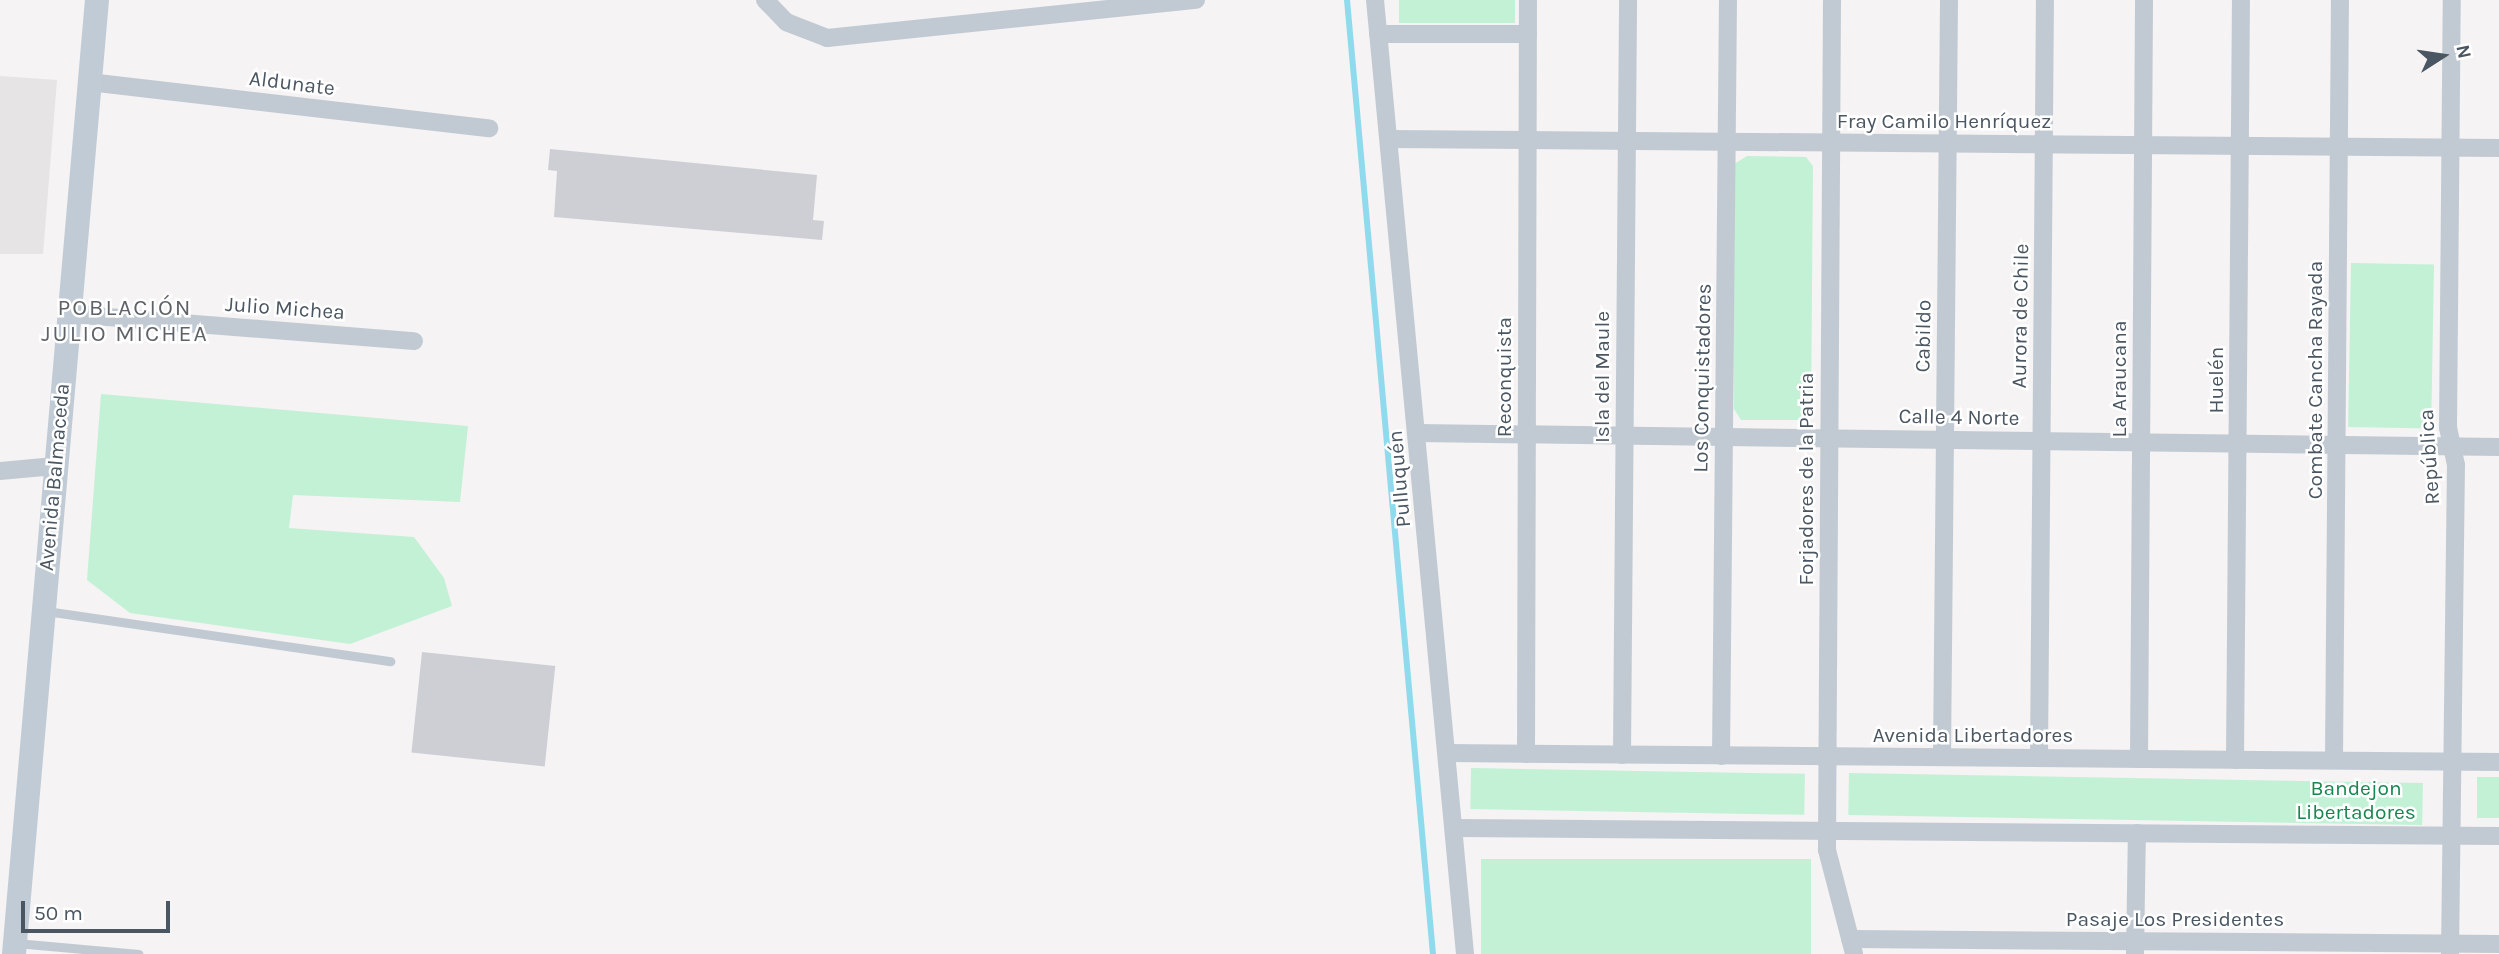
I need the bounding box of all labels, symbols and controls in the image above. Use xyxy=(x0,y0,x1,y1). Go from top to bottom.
north arrow xyxy=(2408,21,2478,91)
text: N xyxy=(2451,43,2476,61)
street label: Aldunate xyxy=(248,65,336,101)
street label: Fray Camilo Henríquez xyxy=(1837,108,2051,134)
street label: Aurora de Chile xyxy=(2006,243,2034,389)
street label: Combate Cancha Rayada xyxy=(2302,261,2328,499)
street label: Los Conquistadores xyxy=(1688,283,1716,473)
street label: Julio Michea xyxy=(224,291,346,325)
district label: POBLACIÓN JULIO MICHEA xyxy=(43,294,207,348)
street label: Cabildo xyxy=(1910,299,1936,373)
street label: Isla del Maule xyxy=(1589,311,1615,443)
street label: Reconquista xyxy=(1491,317,1517,437)
street label: La Araucana xyxy=(2106,321,2132,437)
street label: Huelén xyxy=(2203,347,2229,413)
street label: Forjadores de la Patria xyxy=(1793,372,1819,586)
street label: Avenida Balmaceda xyxy=(33,382,75,572)
street label: Calle 4 Norte xyxy=(1898,403,2020,431)
street label: República xyxy=(2413,408,2445,506)
street label: Pulluquén xyxy=(1382,429,1416,529)
street label: Avenida Libertadores xyxy=(1873,722,2073,748)
park label: Bandejon Libertadores xyxy=(2296,775,2416,825)
scale bar xyxy=(24,888,173,932)
text: 50 m xyxy=(34,901,83,925)
street label: Pasaje Los Presidentes xyxy=(2066,906,2284,932)

